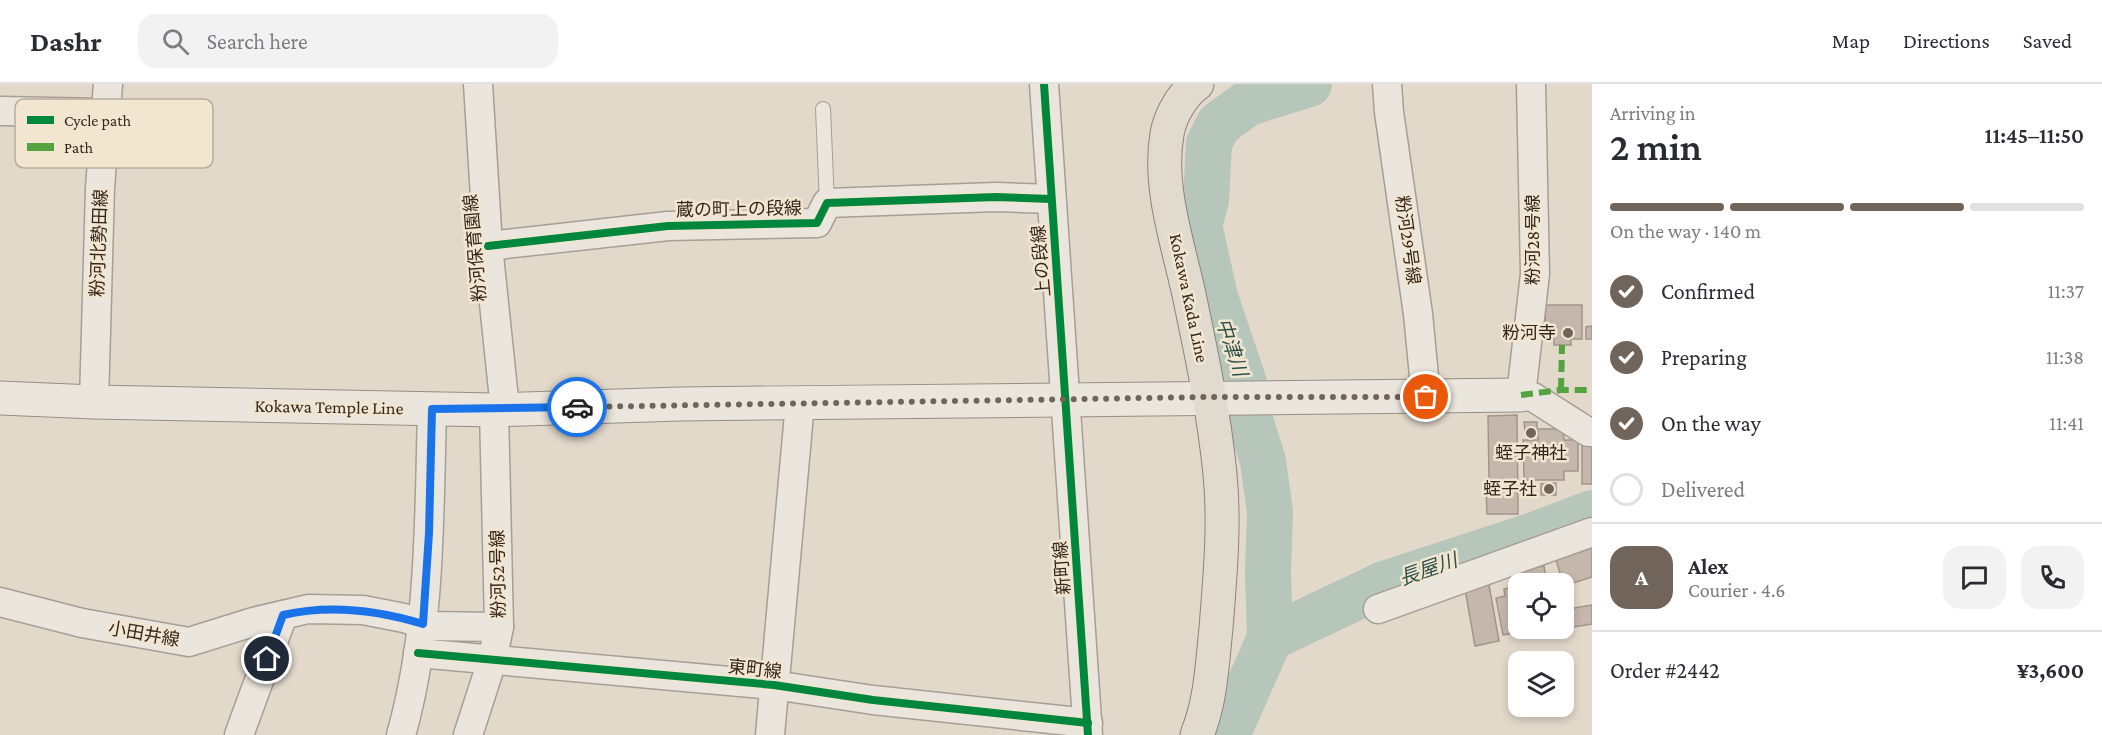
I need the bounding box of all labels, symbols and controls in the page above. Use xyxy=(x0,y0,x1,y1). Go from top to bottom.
search box xyxy=(138,14,558,68)
icon: search xyxy=(159,25,192,58)
text: Dashr xyxy=(30,26,102,57)
text: Search here xyxy=(207,29,308,54)
text: Map xyxy=(1832,29,1870,53)
text: Directions xyxy=(1903,29,1990,53)
text: Saved xyxy=(2023,29,2072,53)
legend xyxy=(15,99,213,168)
text: Arriving in xyxy=(1610,102,1695,124)
text: Cycle path xyxy=(64,112,131,130)
text: 11:45–11:50 xyxy=(1985,123,2084,148)
text: 2 min xyxy=(1610,125,1702,168)
text: Path xyxy=(64,139,94,156)
street label: 粉河北勢田線 xyxy=(87,189,111,297)
street label: 粉河保育園線 xyxy=(460,193,490,303)
street label: 粉河29号線 xyxy=(1392,194,1424,286)
street label: 粉河28号線 xyxy=(1523,195,1543,285)
street label: 蔵の町上の段線 xyxy=(676,198,802,220)
text: On the way · 140 m xyxy=(1610,220,1761,242)
street label: 上の段線 xyxy=(1028,224,1054,298)
street label: Kokawa Kada Line xyxy=(1166,232,1212,365)
icon: check xyxy=(1610,275,1643,308)
text: Confirmed xyxy=(1661,279,1755,304)
text: 11:37 xyxy=(2048,280,2084,302)
water label: 中津川 xyxy=(1212,315,1252,381)
place label: 粉河寺 xyxy=(1502,323,1556,343)
marker: 粉河寺 xyxy=(1561,326,1575,340)
icon: check xyxy=(1610,341,1643,374)
text: Preparing xyxy=(1661,345,1747,370)
text: 11:38 xyxy=(2046,346,2084,368)
pin xyxy=(1400,371,1451,422)
courier xyxy=(547,377,607,437)
icon: bag xyxy=(1409,380,1442,413)
icon: car xyxy=(561,391,594,424)
street label: Kokawa Temple Line xyxy=(254,396,404,418)
icon: check xyxy=(1610,407,1643,440)
text: On the way xyxy=(1661,411,1761,436)
text: 11:41 xyxy=(2049,412,2084,434)
marker: 蛭子神社 xyxy=(1524,426,1538,440)
place label: 蛭子神社 xyxy=(1495,443,1567,463)
text: Delivered xyxy=(1661,477,1745,502)
place label: 蛭子社 xyxy=(1483,479,1537,499)
marker: 蛭子社 xyxy=(1542,482,1556,496)
street label: 粉河52号線 xyxy=(487,530,509,618)
street label: 新町線 xyxy=(1050,540,1074,596)
button: chat xyxy=(1943,546,2006,609)
button: phone xyxy=(2021,546,2084,609)
water label: 長屋川 xyxy=(1396,548,1462,589)
text: Alex xyxy=(1688,554,1729,579)
text: A xyxy=(1635,565,1648,590)
map controls xyxy=(1508,573,1574,717)
button: locate xyxy=(1508,573,1574,639)
text: Courier · 4.6 xyxy=(1688,579,1786,601)
street label: 小田井線 xyxy=(107,618,181,650)
pin xyxy=(241,633,292,684)
icon: home xyxy=(250,642,283,675)
button: layers xyxy=(1508,651,1574,717)
street label: 東町線 xyxy=(727,656,783,682)
text: Order #2442 xyxy=(1610,658,1720,683)
text: ¥3,600 xyxy=(2017,658,2084,683)

